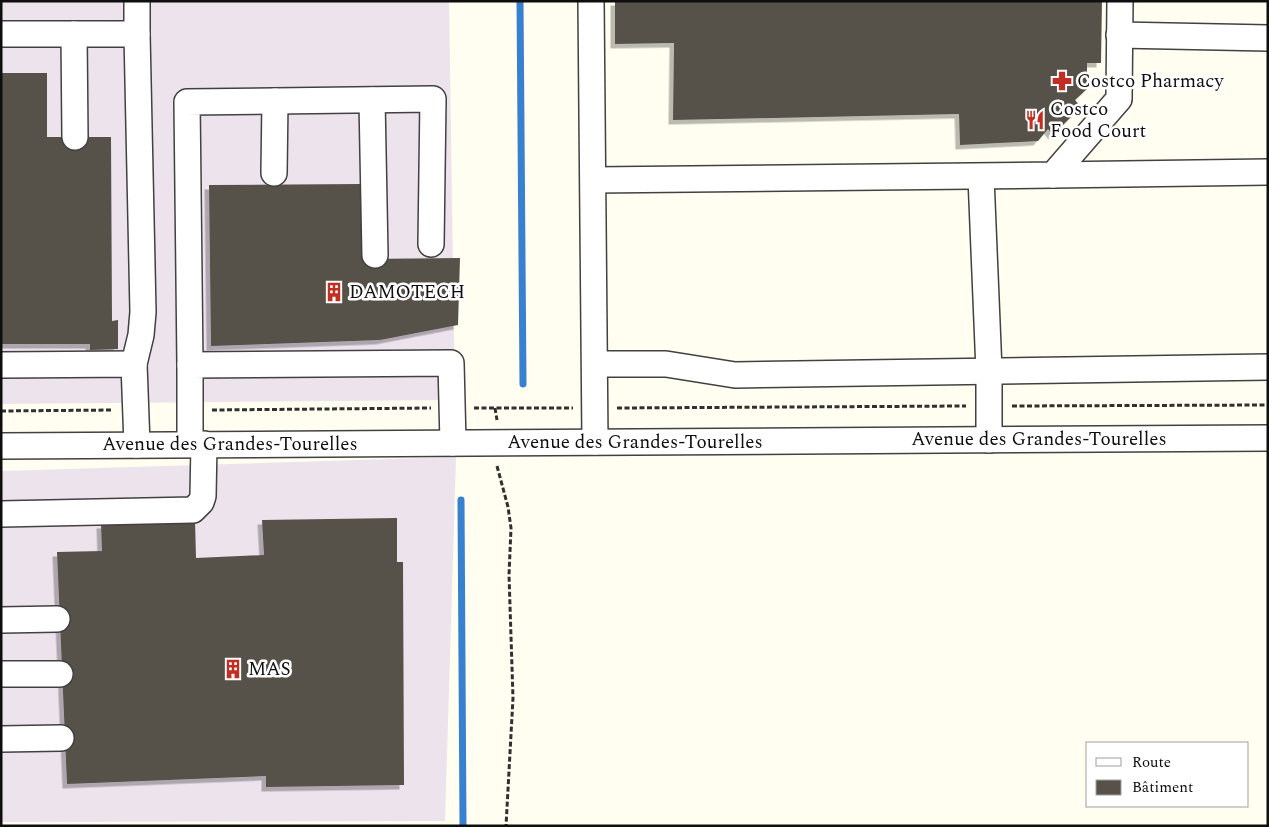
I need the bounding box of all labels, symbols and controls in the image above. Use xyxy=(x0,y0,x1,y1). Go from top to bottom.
place label: Costco Pharmacy xyxy=(1077,67,1224,96)
pharmacy icon: Costco Pharmacy xyxy=(1051,70,1073,92)
place label: Costco Food Court xyxy=(1050,95,1146,146)
restaurant icon: Costco Food Court xyxy=(1024,109,1046,131)
place label: DAMOTECH xyxy=(349,278,465,307)
building icon: DAMOTECH xyxy=(323,281,345,303)
street label: Avenue des Grandes-Tourelles xyxy=(911,425,1167,454)
street label: Avenue des Grandes-Tourelles xyxy=(507,428,763,457)
street label: Avenue des Grandes-Tourelles xyxy=(102,430,358,459)
place label: MAS xyxy=(248,655,291,684)
building icon: MAS xyxy=(222,658,244,680)
legend xyxy=(1086,742,1249,807)
text: Route xyxy=(1132,751,1171,774)
text: Bâtiment xyxy=(1132,776,1193,799)

